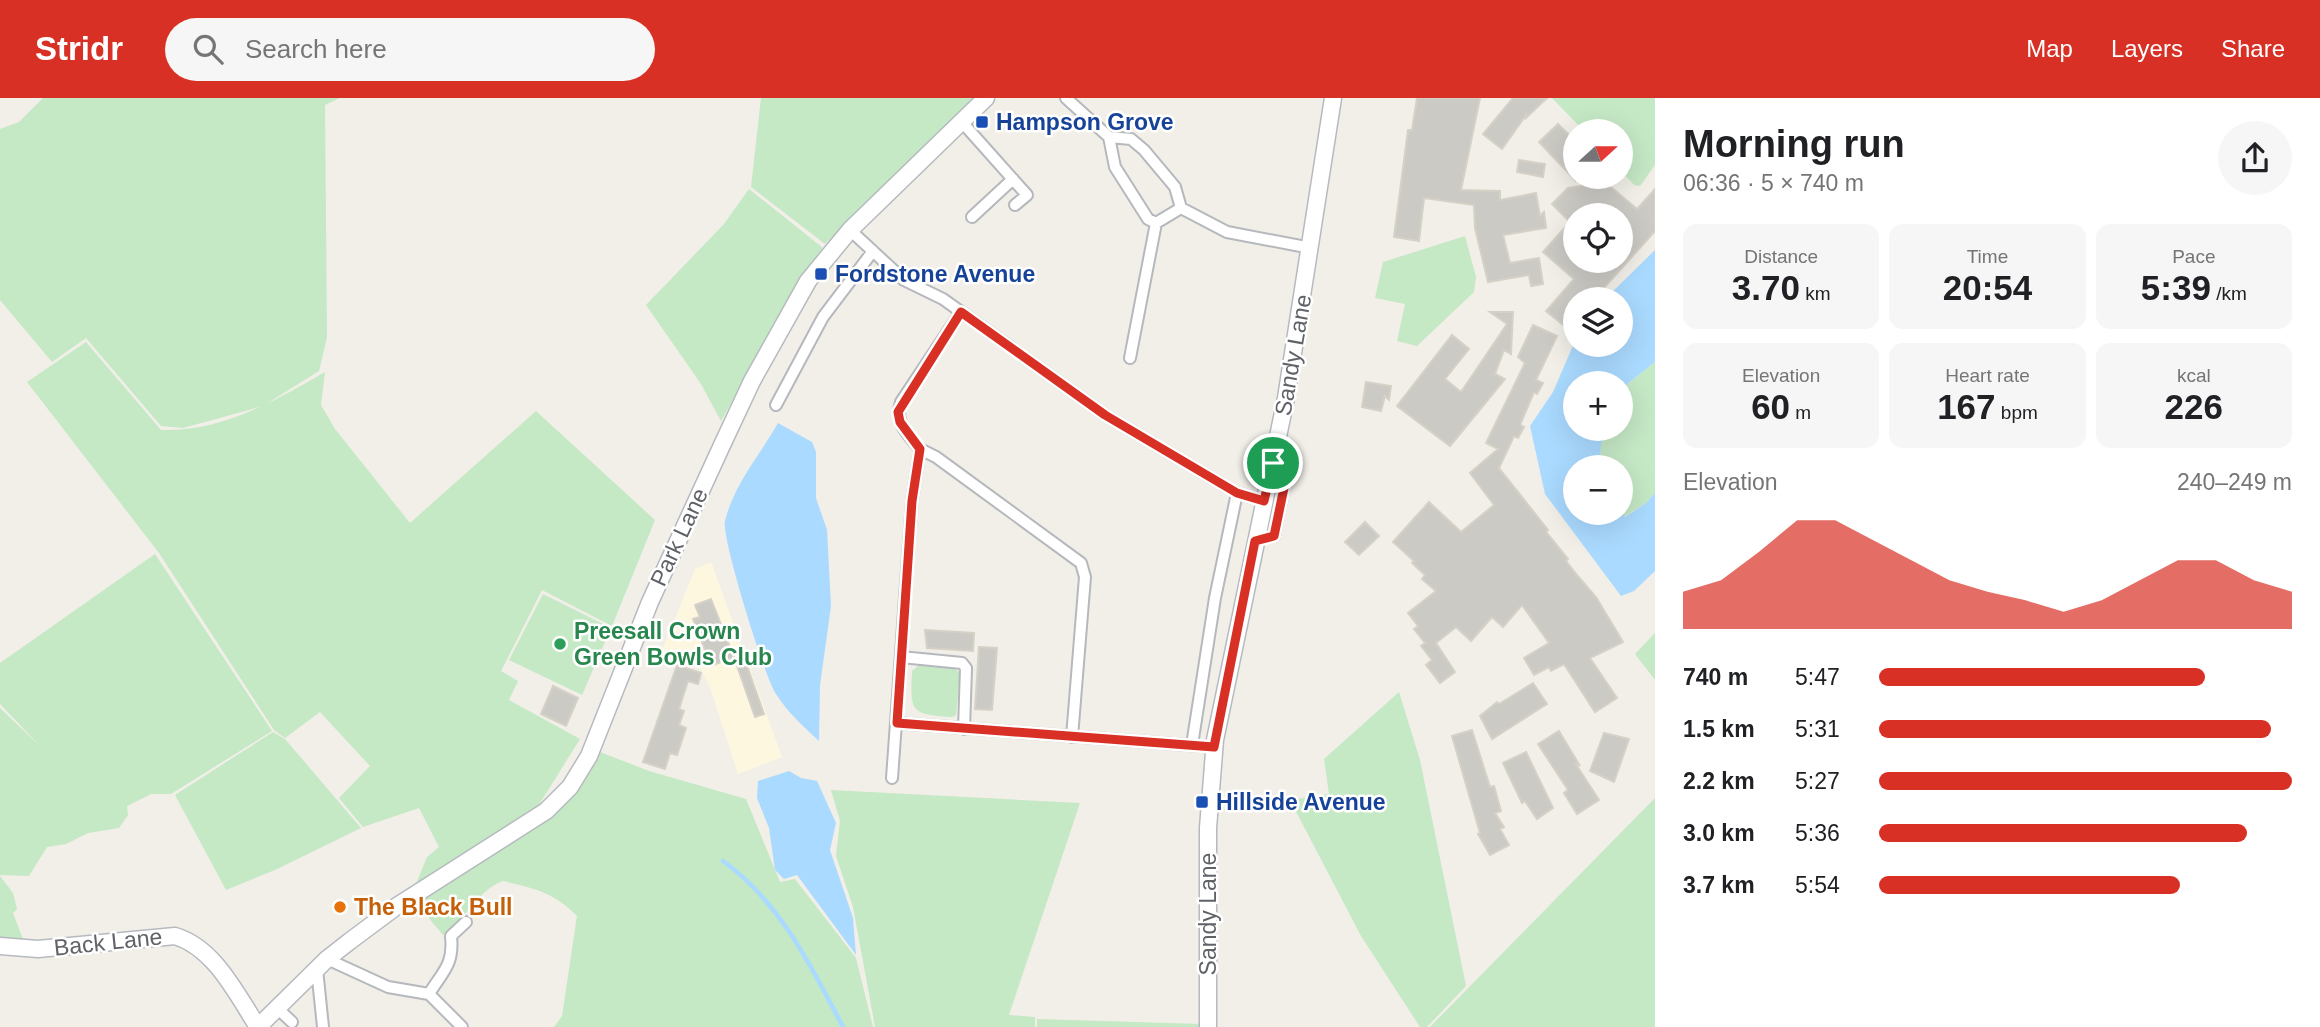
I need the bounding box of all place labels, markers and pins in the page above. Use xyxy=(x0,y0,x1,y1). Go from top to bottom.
place label: Hampson Grove xyxy=(996,109,1174,135)
marker: Hampson Grove xyxy=(974,114,990,130)
place label: Fordstone Avenue xyxy=(835,261,1035,287)
marker: Fordstone Avenue xyxy=(813,266,829,282)
pin xyxy=(1243,433,1303,493)
place label: Preesall Crown Green Bowls Club xyxy=(574,618,772,670)
marker: Preesall Crown Green Bowls Club xyxy=(552,636,568,652)
place label: Hillside Avenue xyxy=(1216,789,1386,815)
marker: Hillside Avenue xyxy=(1194,794,1210,810)
place label: The Black Bull xyxy=(354,894,512,920)
marker: The Black Bull xyxy=(332,899,348,915)

